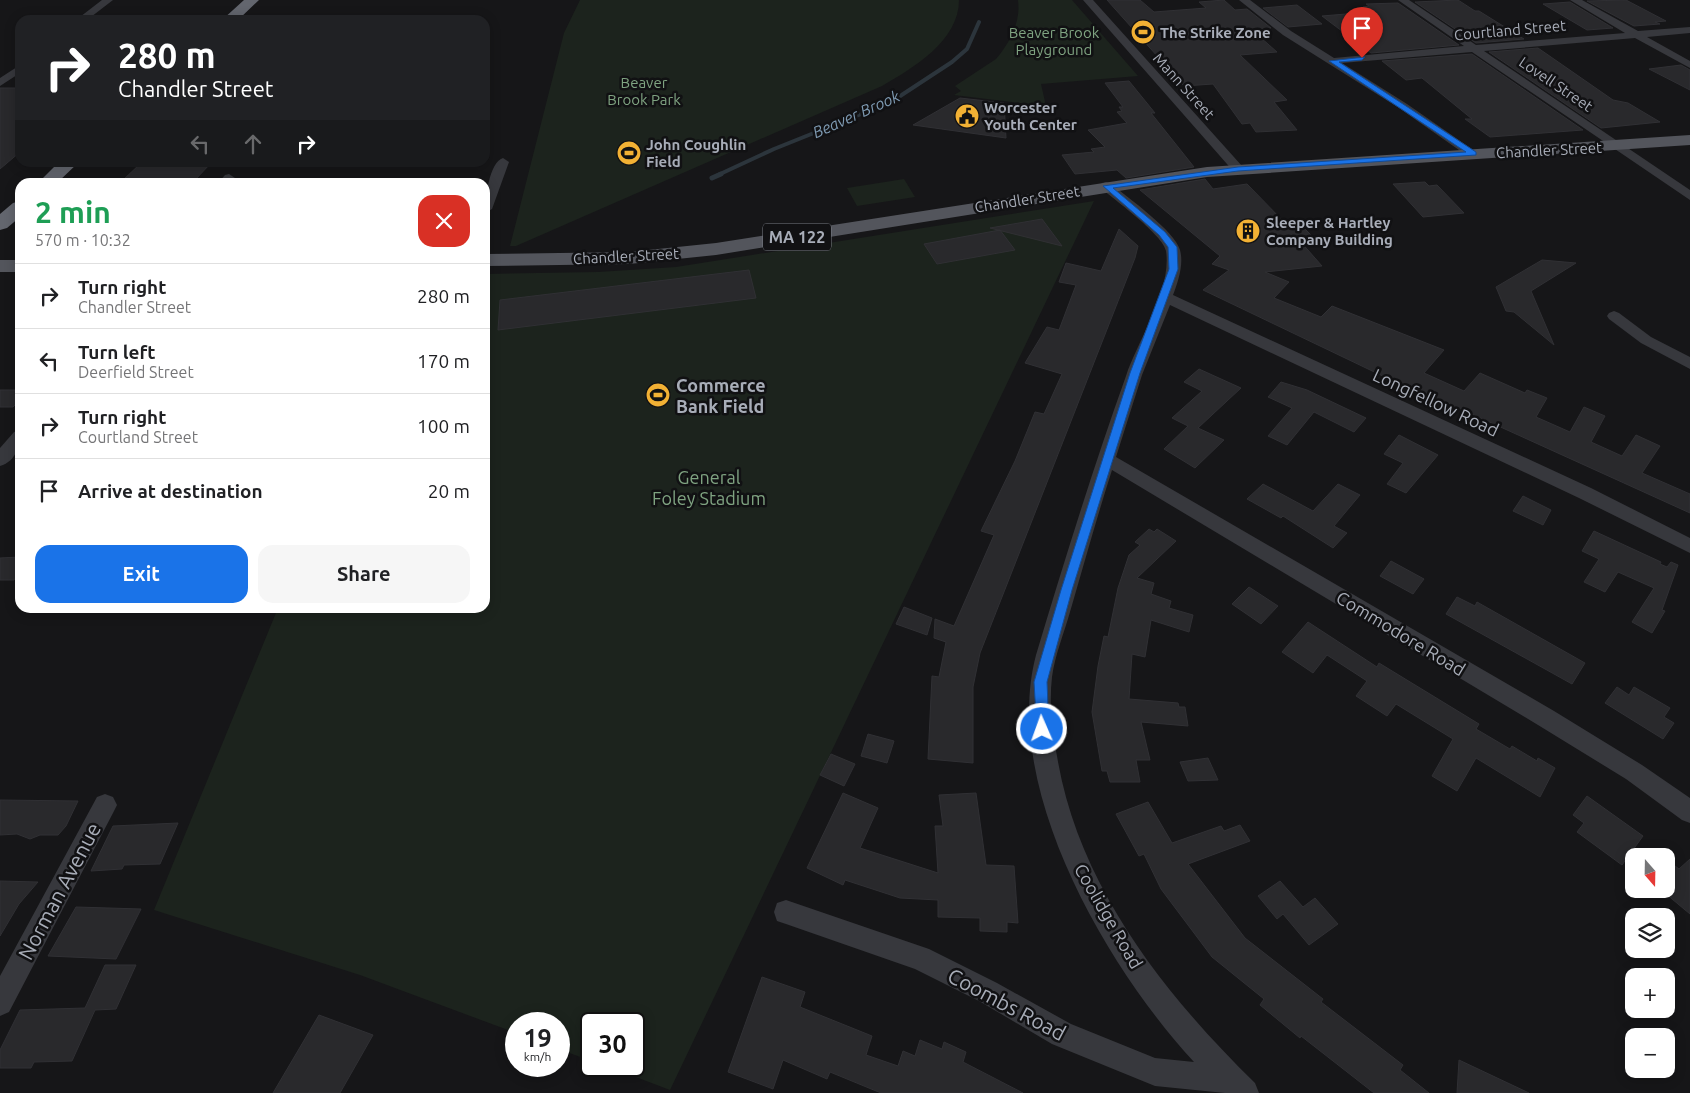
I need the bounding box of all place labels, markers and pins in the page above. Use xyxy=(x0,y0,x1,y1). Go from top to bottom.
pin xyxy=(1341,7,1383,58)
sports icon: The Strike Zone xyxy=(1130,19,1156,45)
place label: The Strike Zone xyxy=(1160,24,1271,41)
place label: Worcester Youth Center xyxy=(984,99,1078,133)
public building icon: Worcester Youth Center xyxy=(954,103,980,129)
place label: John Coughlin Field xyxy=(646,136,746,170)
sports icon: John Coughlin Field xyxy=(616,140,642,166)
place label: Sleeper & Hartley Company Building xyxy=(1266,214,1393,248)
building icon: Sleeper & Hartley Company Building xyxy=(1235,218,1261,244)
place label: Commerce Bank Field xyxy=(676,375,766,416)
sports icon: Commerce Bank Field xyxy=(645,382,671,408)

